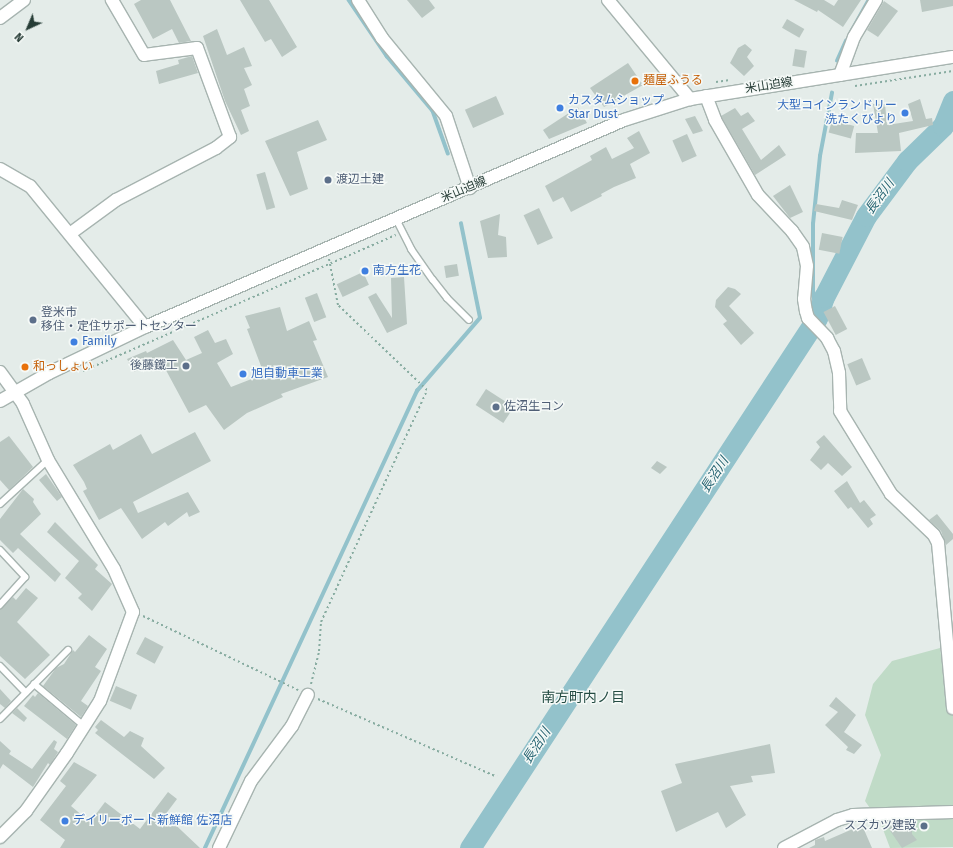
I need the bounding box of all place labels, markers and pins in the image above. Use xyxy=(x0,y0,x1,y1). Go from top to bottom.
place label: 麺屋ふうる xyxy=(643,74,703,88)
marker: 麺屋ふうる xyxy=(630,76,640,86)
place label: カスタムショップ Star Dust xyxy=(568,94,664,122)
place label: 大型コインランドリー 洗たくびより xyxy=(777,99,897,127)
marker: カスタムショップ Star Dust xyxy=(555,103,565,113)
marker: 大型コインランドリー 洗たくびより xyxy=(900,108,910,118)
place label: 渡辺土建 xyxy=(336,173,384,187)
marker: 渡辺土建 xyxy=(323,175,333,185)
place label: 南方生花 xyxy=(373,264,421,278)
marker: 南方生花 xyxy=(360,266,370,276)
place label: 登米市 移住・定住サポートセンター xyxy=(41,306,197,334)
marker: 登米市 移住・定住サポートセンター xyxy=(28,315,38,325)
place label: Family xyxy=(82,335,117,349)
marker: Family xyxy=(69,337,79,347)
place label: 後藤鐵工 xyxy=(130,359,178,373)
place label: 和っしょい xyxy=(33,360,93,374)
marker: 後藤鐵工 xyxy=(181,361,191,371)
marker: 和っしょい xyxy=(20,362,30,372)
place label: 旭自動車工業 xyxy=(251,367,323,381)
marker: 旭自動車工業 xyxy=(238,369,248,379)
place label: 佐沼生コン xyxy=(504,400,564,414)
marker: 佐沼生コン xyxy=(491,402,501,412)
place label: デイリーポート新鮮館 佐沼店 xyxy=(73,814,232,828)
marker: デイリーポート新鮮館 佐沼店 xyxy=(60,816,70,826)
place label: スズカツ建設 xyxy=(844,819,916,833)
marker: スズカツ建設 xyxy=(919,821,929,831)

